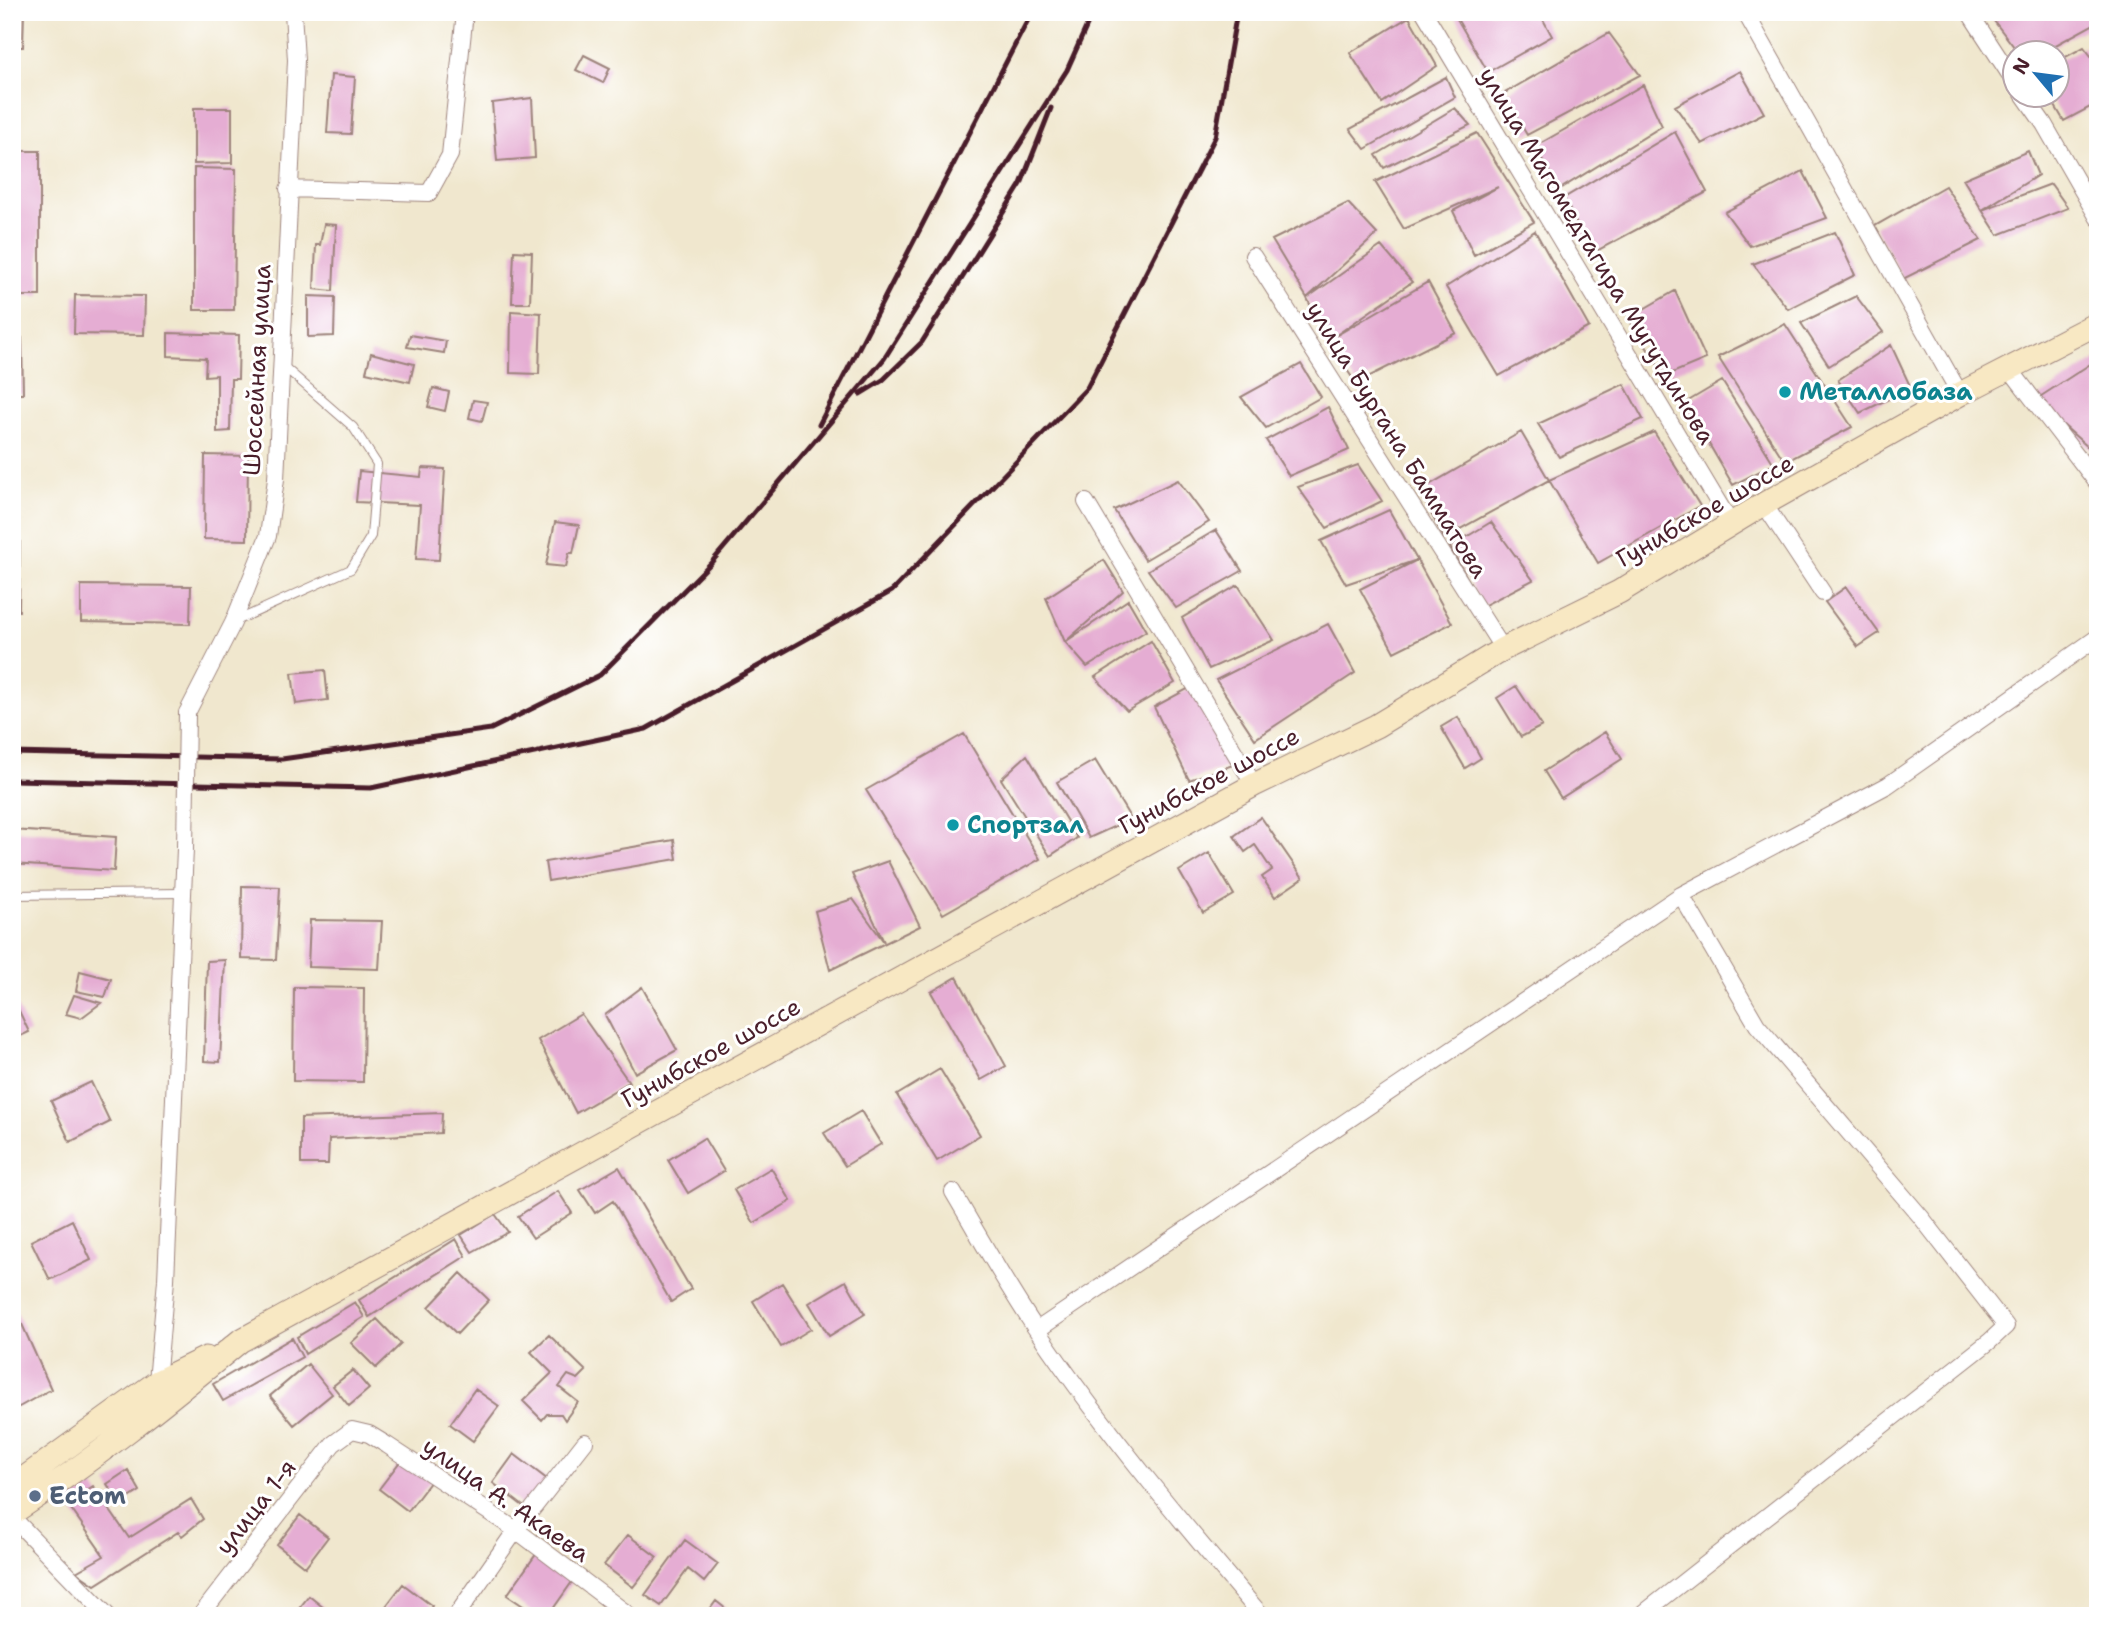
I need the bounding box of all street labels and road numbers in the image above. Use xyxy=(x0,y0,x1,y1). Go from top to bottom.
street label: улица Магомедтагира Мугутдинова xyxy=(1471,61,1723,451)
street label: Шоссейная улица xyxy=(235,263,279,477)
street label: улица Бургана Бамматова xyxy=(1299,296,1495,584)
street label: Гунибское шоссе xyxy=(1610,447,1800,575)
street label: Гунибское шоссе xyxy=(1113,720,1305,842)
street label: Гунибское шоссе xyxy=(616,990,806,1116)
street label: улица А. Акаева xyxy=(416,1430,596,1570)
street label: улица 1-я xyxy=(209,1453,303,1561)

